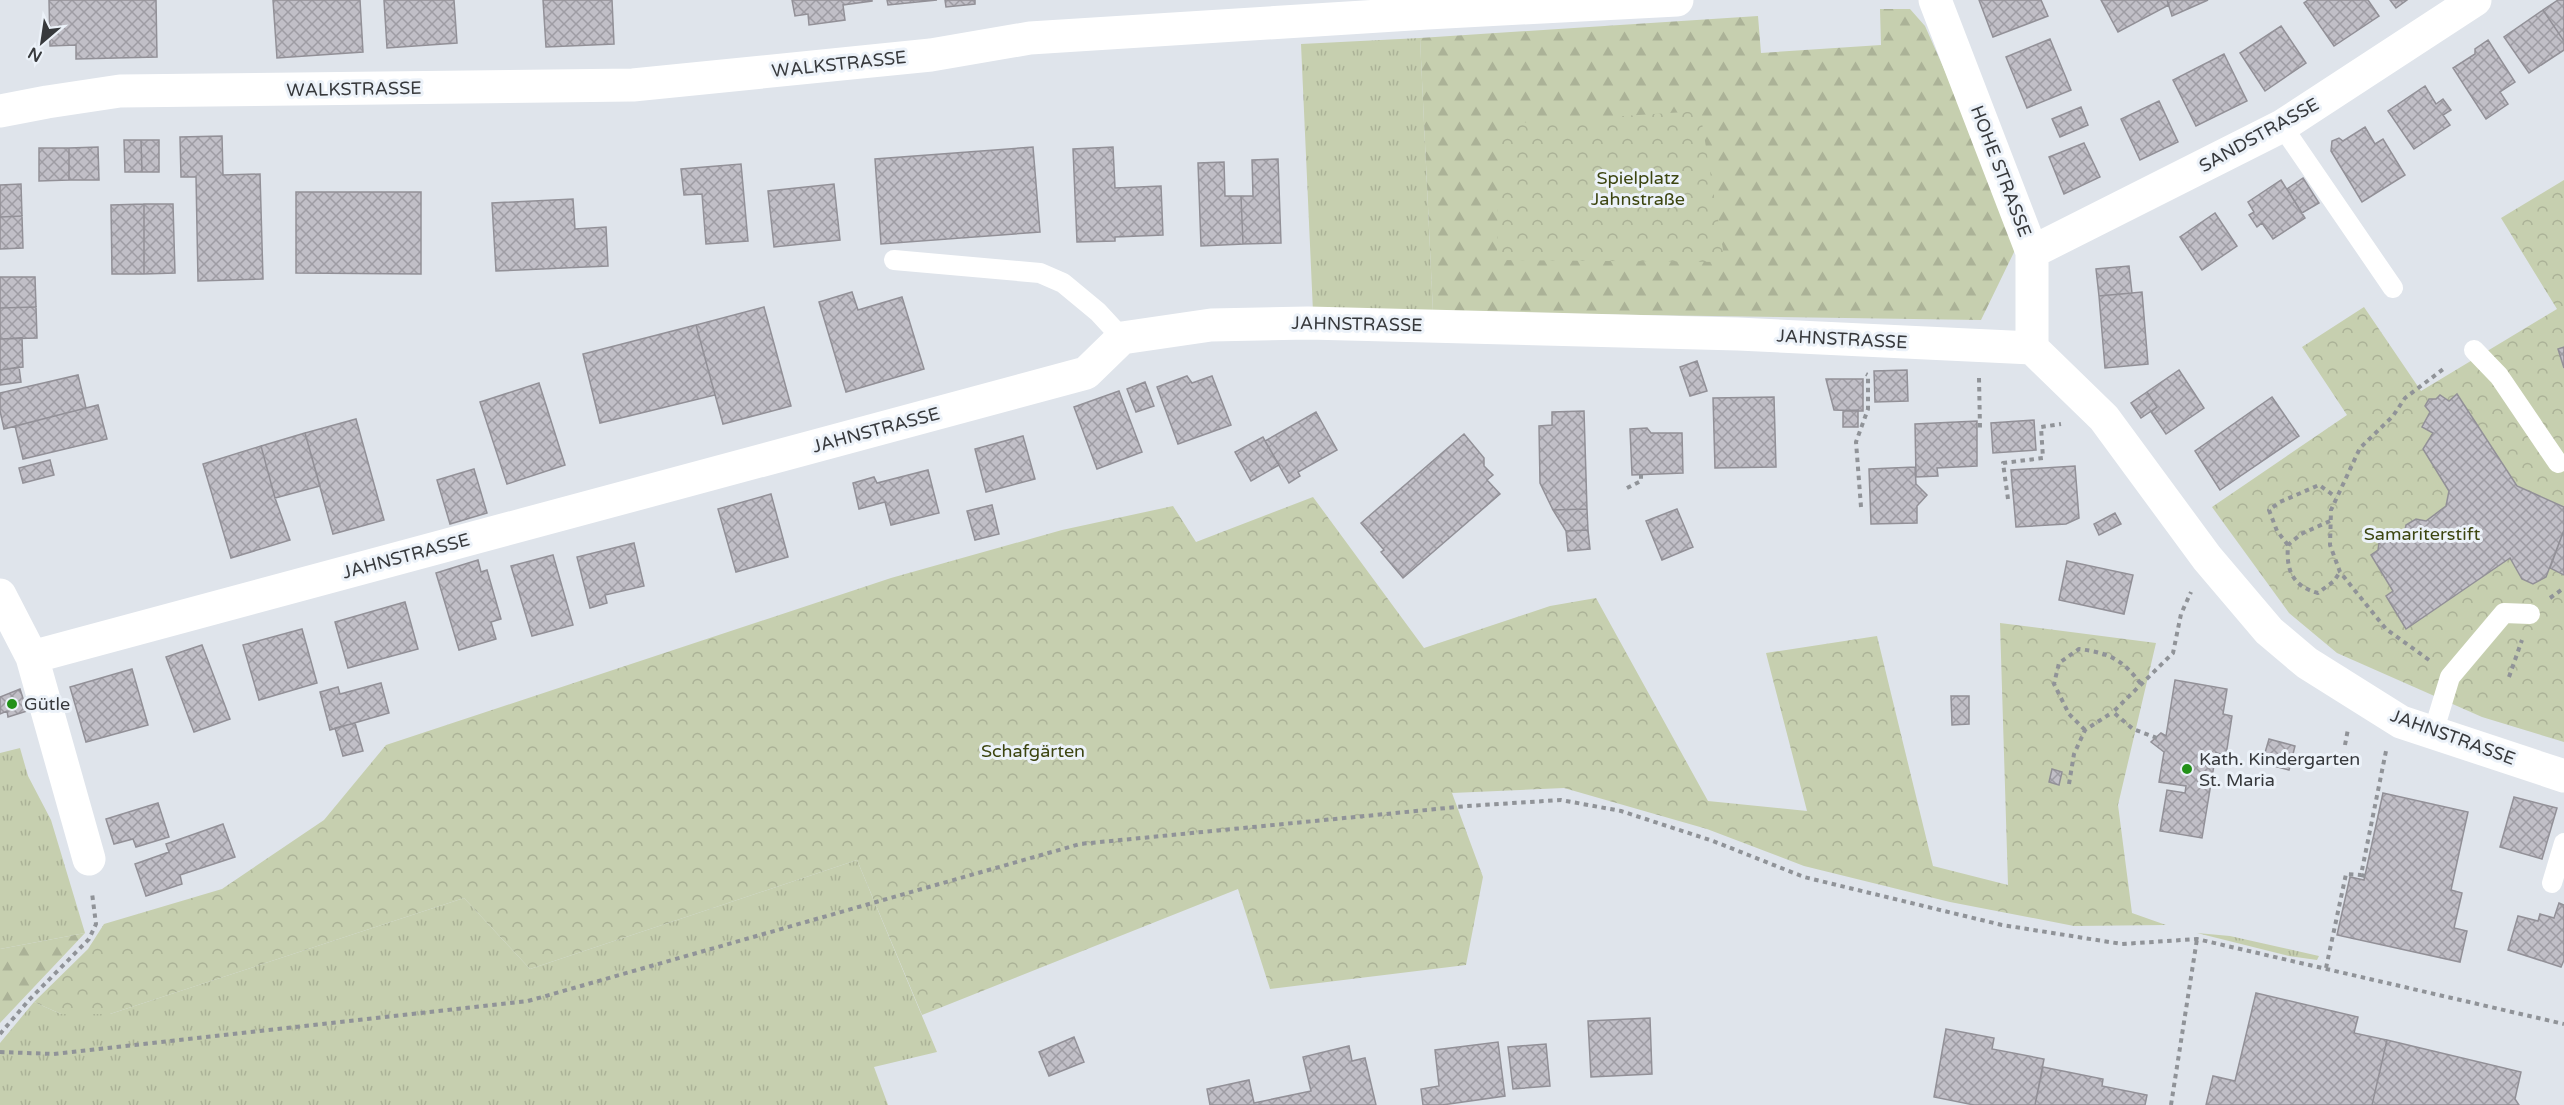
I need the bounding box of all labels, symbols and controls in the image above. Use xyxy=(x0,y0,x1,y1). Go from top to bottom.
north arrow xyxy=(12,12,72,72)
text: N xyxy=(25,42,46,66)
street label: WALKSTRASSE xyxy=(771,46,907,82)
street label: WALKSTRASSE xyxy=(286,77,422,101)
street label: SANDSTRASSE xyxy=(2195,93,2323,177)
street label: HOHE STRASSE xyxy=(1966,102,2036,240)
park label: Spielplatz Jahnstraße xyxy=(1591,167,1685,210)
street label: JAHNSTRASSE xyxy=(1291,312,1423,336)
street label: JAHNSTRASSE xyxy=(1776,325,1908,353)
street label: JAHNSTRASSE xyxy=(810,402,942,458)
park label: Samariterstift xyxy=(2364,523,2480,545)
street label: JAHNSTRASSE xyxy=(340,528,472,584)
place label: Gütle xyxy=(24,693,70,715)
marker: Gütle xyxy=(5,697,19,711)
street label: JAHNSTRASSE xyxy=(2388,704,2518,770)
park label: Schafgärten xyxy=(981,740,1085,762)
place label: Kath. Kindergarten St. Maria xyxy=(2199,748,2360,791)
marker: Kath. Kindergarten St. Maria xyxy=(2180,762,2194,776)

